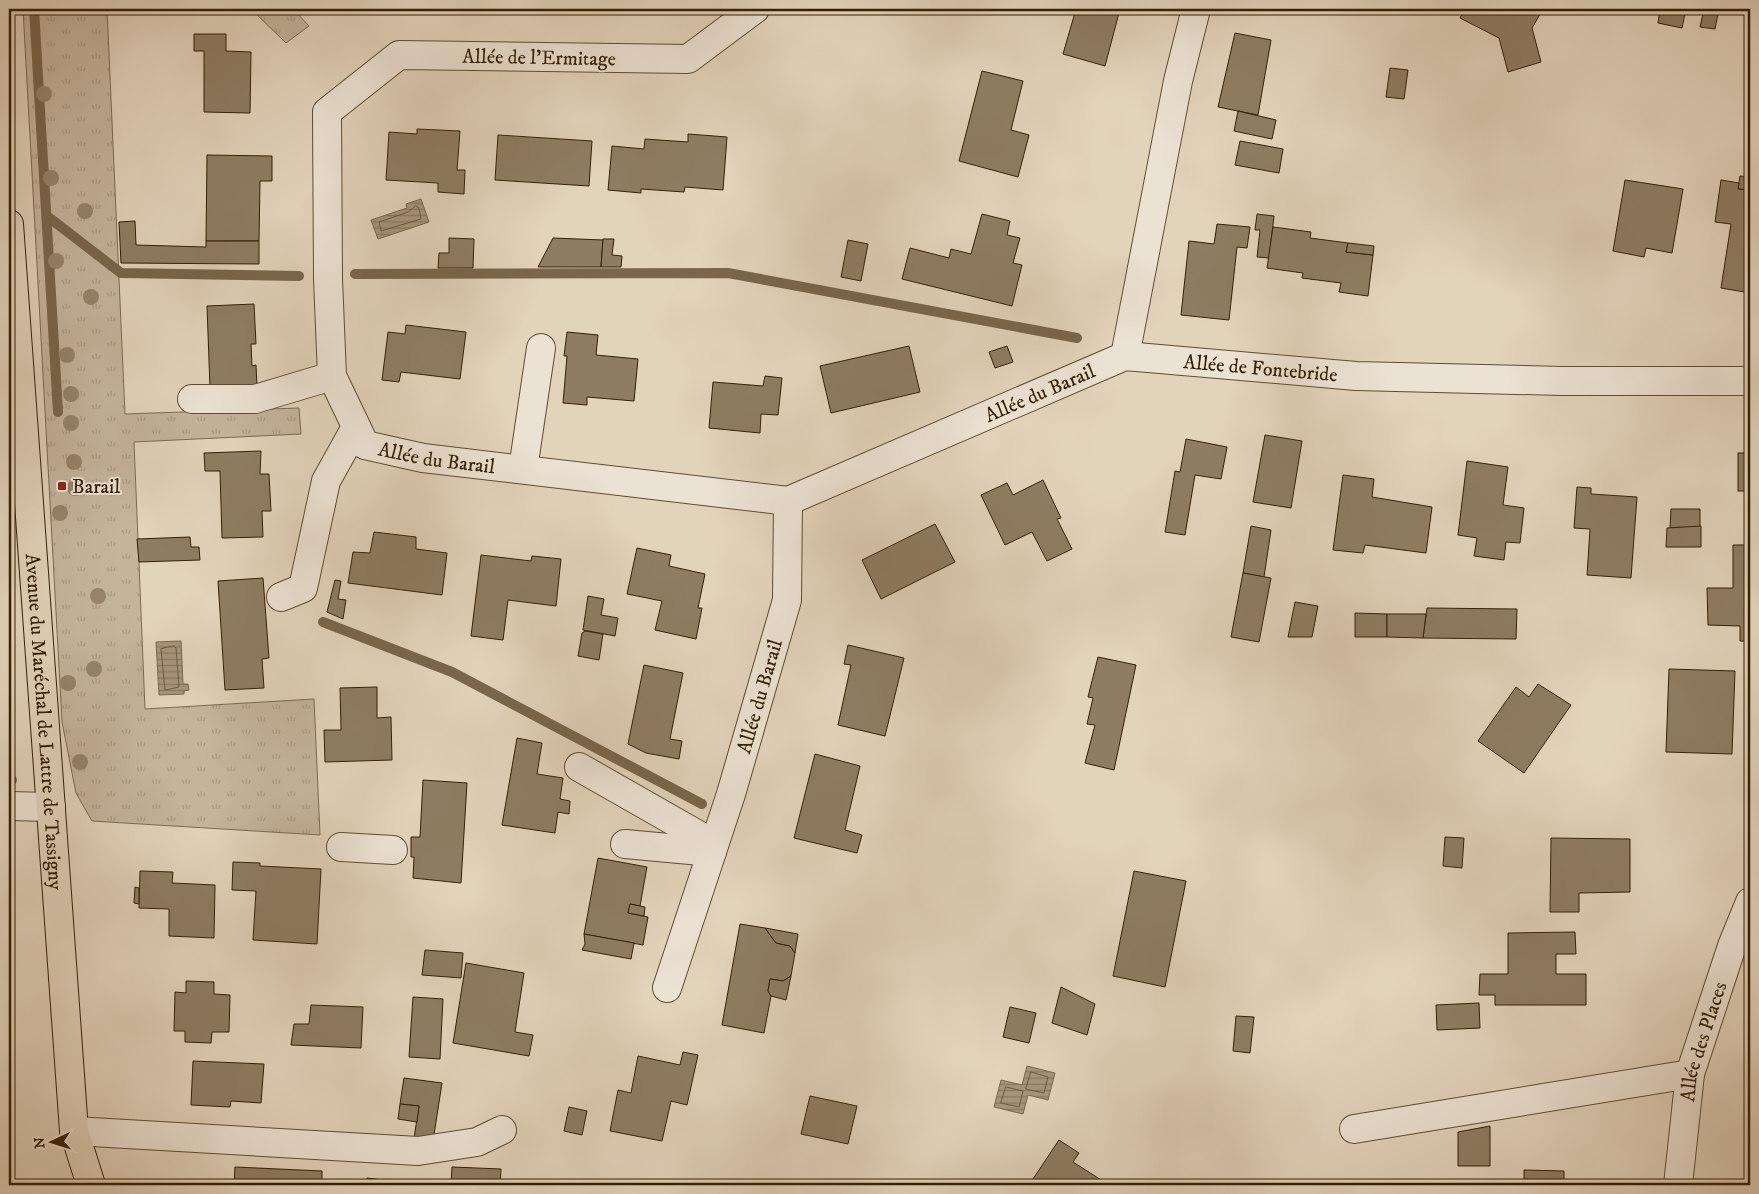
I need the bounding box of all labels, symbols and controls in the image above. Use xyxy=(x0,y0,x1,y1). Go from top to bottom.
street label: Allée de l'Ermitage xyxy=(462,45,616,72)
street label: Allée de Fontebride xyxy=(1182,350,1339,388)
street label: Allée du Barail xyxy=(981,359,1099,429)
street label: Allée du Barail xyxy=(376,437,496,480)
place label: Barail xyxy=(72,475,120,500)
marker: Barail xyxy=(56,480,68,492)
street label: Avenue du Maréchal de Lattre de Tassigny xyxy=(19,553,68,891)
street label: Allée du Barail xyxy=(732,637,789,757)
street label: Allée des Places xyxy=(1676,979,1734,1103)
north arrow xyxy=(28,1116,78,1166)
text: N xyxy=(31,1136,49,1149)

